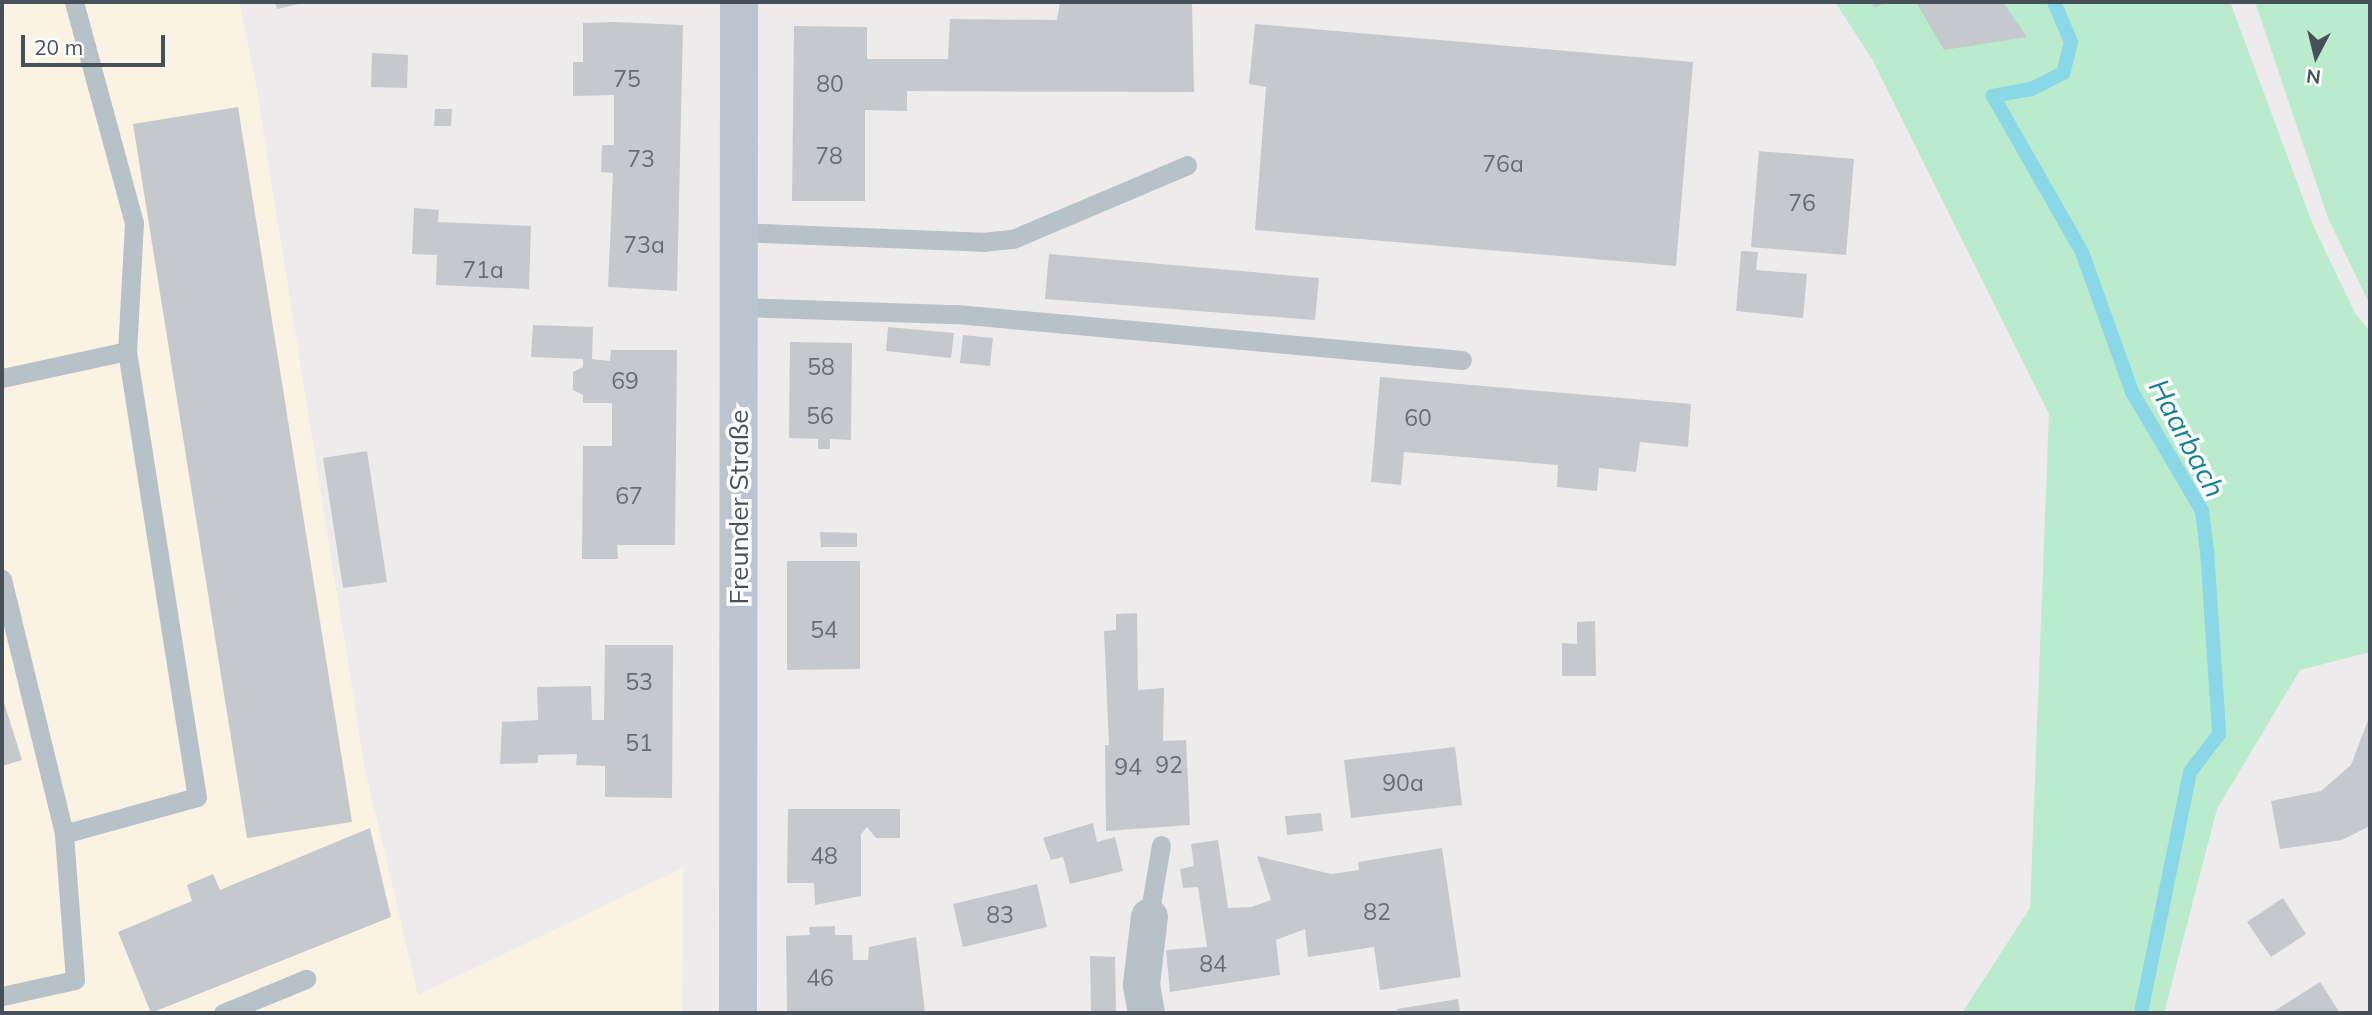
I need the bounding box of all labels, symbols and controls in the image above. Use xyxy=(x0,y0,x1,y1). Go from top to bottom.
scale bar xyxy=(24,21,168,65)
north arrow xyxy=(2281,21,2351,91)
text: 20 m xyxy=(34,34,83,60)
text: N xyxy=(2305,64,2322,90)
house number: 75 xyxy=(613,65,641,93)
house number: 80 xyxy=(816,70,844,98)
house number: 78 xyxy=(815,142,843,170)
house number: 73 xyxy=(627,145,655,173)
house number: 76a xyxy=(1482,150,1524,178)
house number: 76 xyxy=(1788,189,1816,217)
house number: 73a xyxy=(623,231,665,259)
house number: 71a xyxy=(462,256,504,284)
house number: 58 xyxy=(807,353,835,381)
house number: 69 xyxy=(611,367,639,395)
water label: Haarbach xyxy=(2142,373,2232,503)
house number: 56 xyxy=(806,402,834,430)
house number: 60 xyxy=(1404,404,1432,432)
street label: Freunder Straße xyxy=(723,410,755,604)
house number: 67 xyxy=(615,482,643,510)
house number: 54 xyxy=(810,616,838,644)
house number: 53 xyxy=(625,668,653,696)
house number: 51 xyxy=(625,729,653,757)
house number: 92 xyxy=(1155,751,1183,779)
house number: 94 xyxy=(1114,753,1142,781)
house number: 90a xyxy=(1382,769,1424,797)
house number: 48 xyxy=(810,842,838,870)
house number: 82 xyxy=(1363,898,1391,926)
house number: 83 xyxy=(986,901,1014,929)
house number: 84 xyxy=(1199,950,1227,978)
house number: 46 xyxy=(806,964,834,992)

